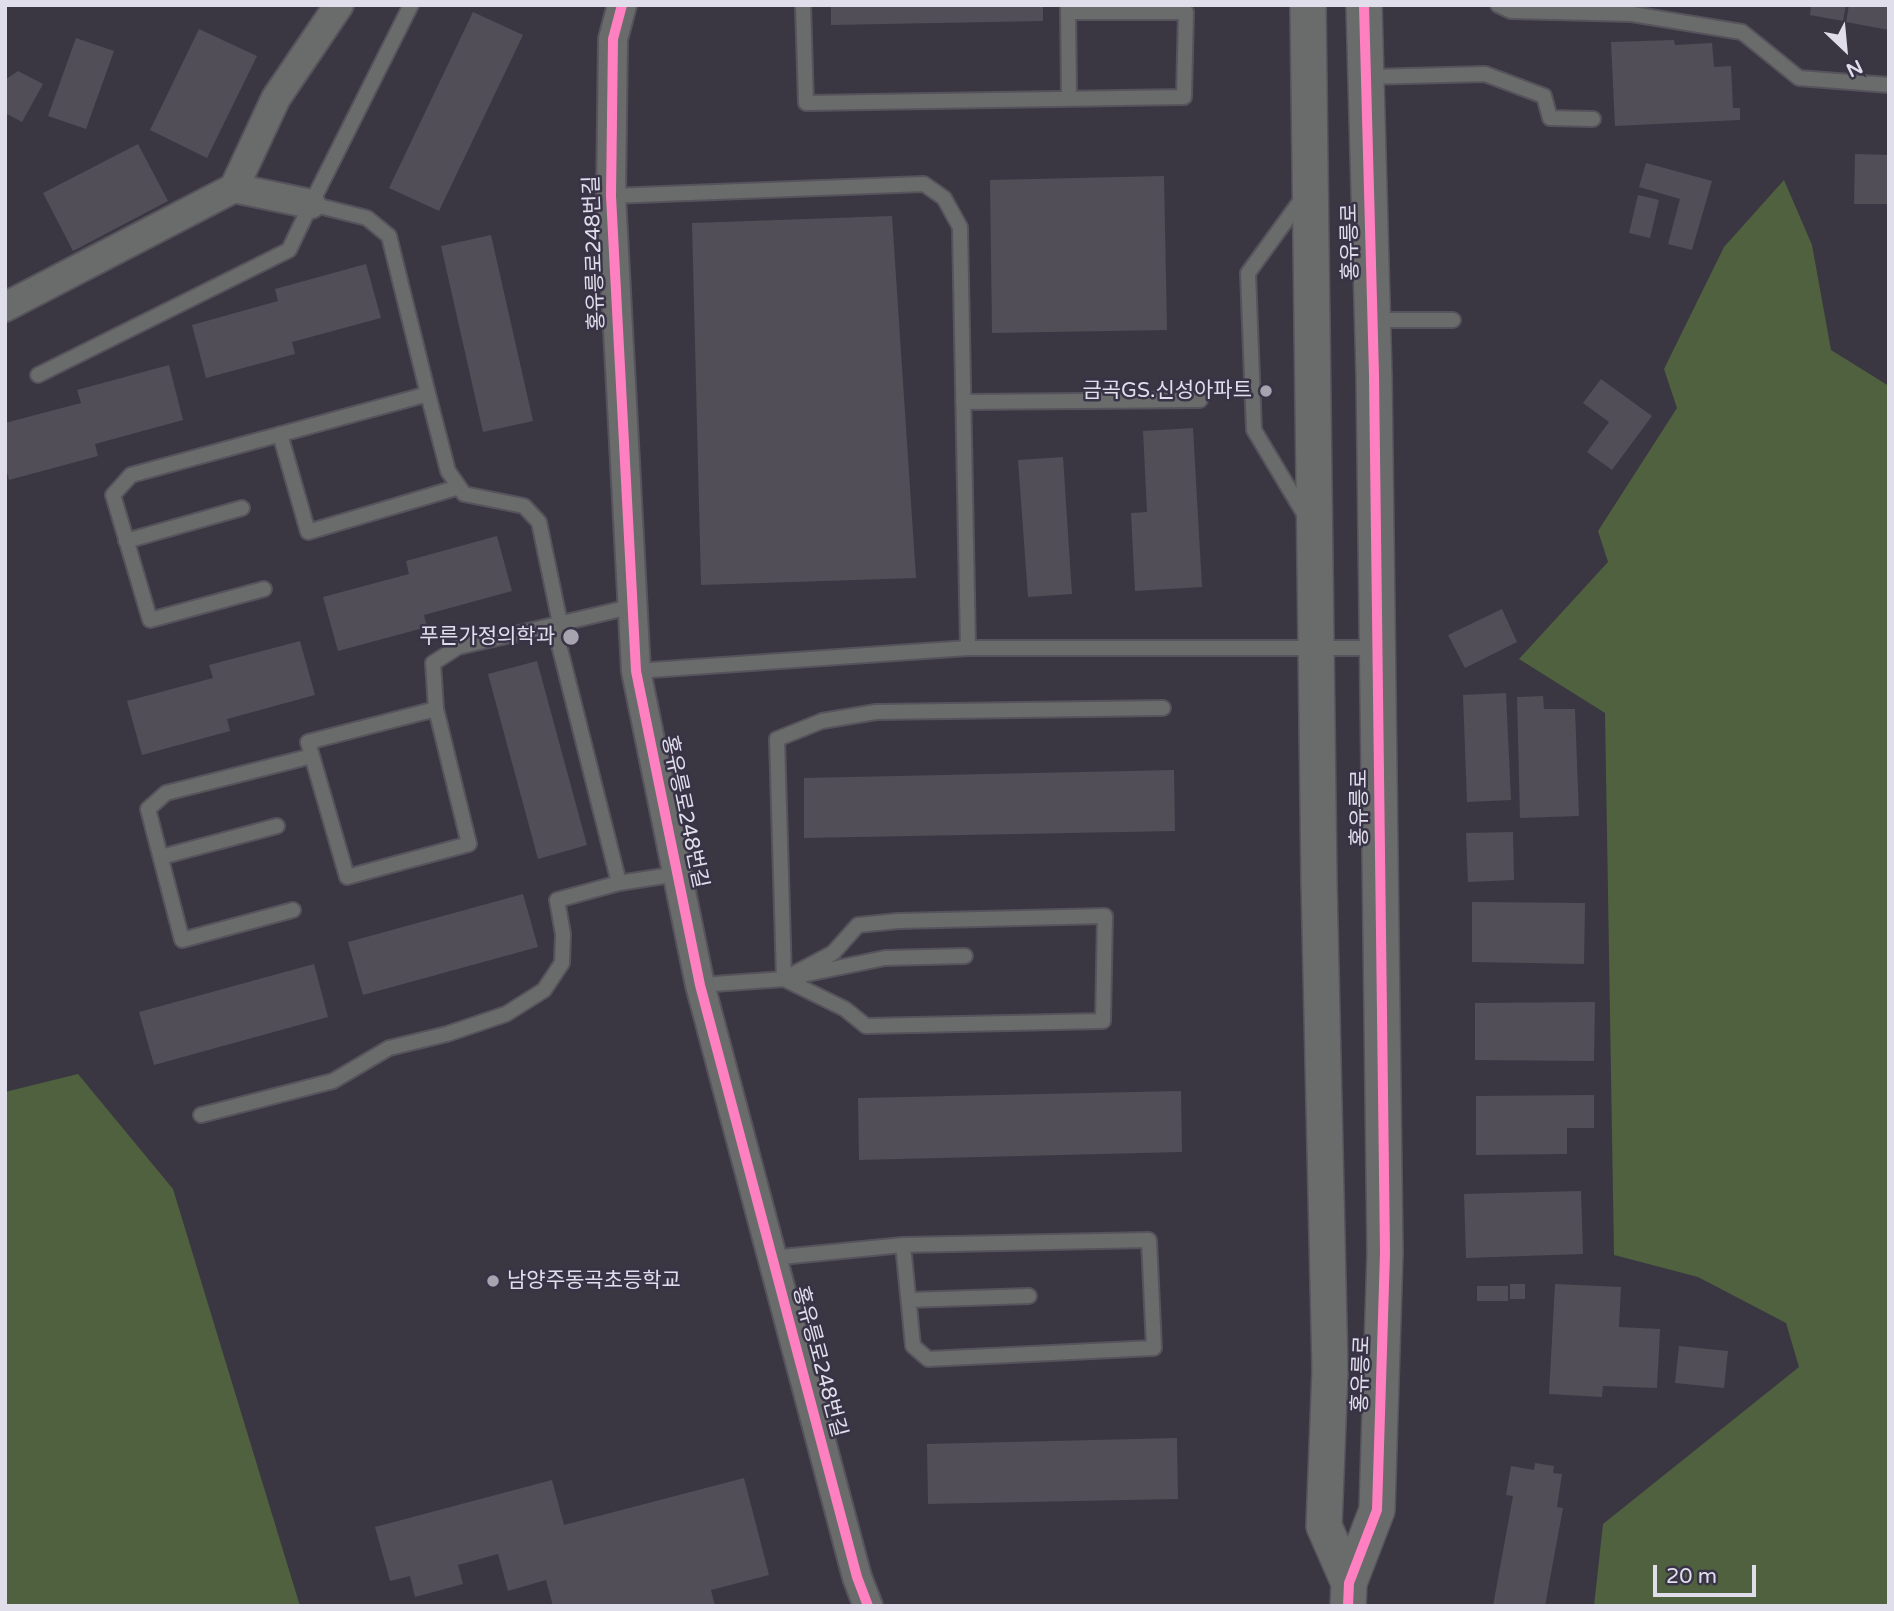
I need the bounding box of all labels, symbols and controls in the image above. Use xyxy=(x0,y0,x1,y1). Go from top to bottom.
north arrow xyxy=(1810,14,1880,84)
text: N xyxy=(1843,55,1866,81)
street label: 홍유릉로248번길 xyxy=(580,175,610,331)
street label: 홍유릉로 xyxy=(1338,203,1364,281)
place label: 금곡GS.신성아파트 xyxy=(1082,378,1252,404)
marker: 금곡GS.신성아파트 xyxy=(1258,383,1274,399)
place label: 푸른가정의학과 xyxy=(420,624,555,650)
marker: 푸른가정의학과 xyxy=(561,627,581,647)
street label: 홍유릉로248번길 xyxy=(656,733,712,891)
street label: 홍유릉로 xyxy=(1347,769,1373,847)
place label: 남양주동곡초등학교 xyxy=(507,1268,681,1294)
marker: 남양주동곡초등학교 xyxy=(485,1273,501,1289)
street label: 홍유릉로248번길 xyxy=(787,1284,851,1440)
street label: 홍유릉로 xyxy=(1348,1335,1376,1413)
scale bar xyxy=(1656,1552,1759,1596)
text: 20 m xyxy=(1666,1564,1717,1589)

